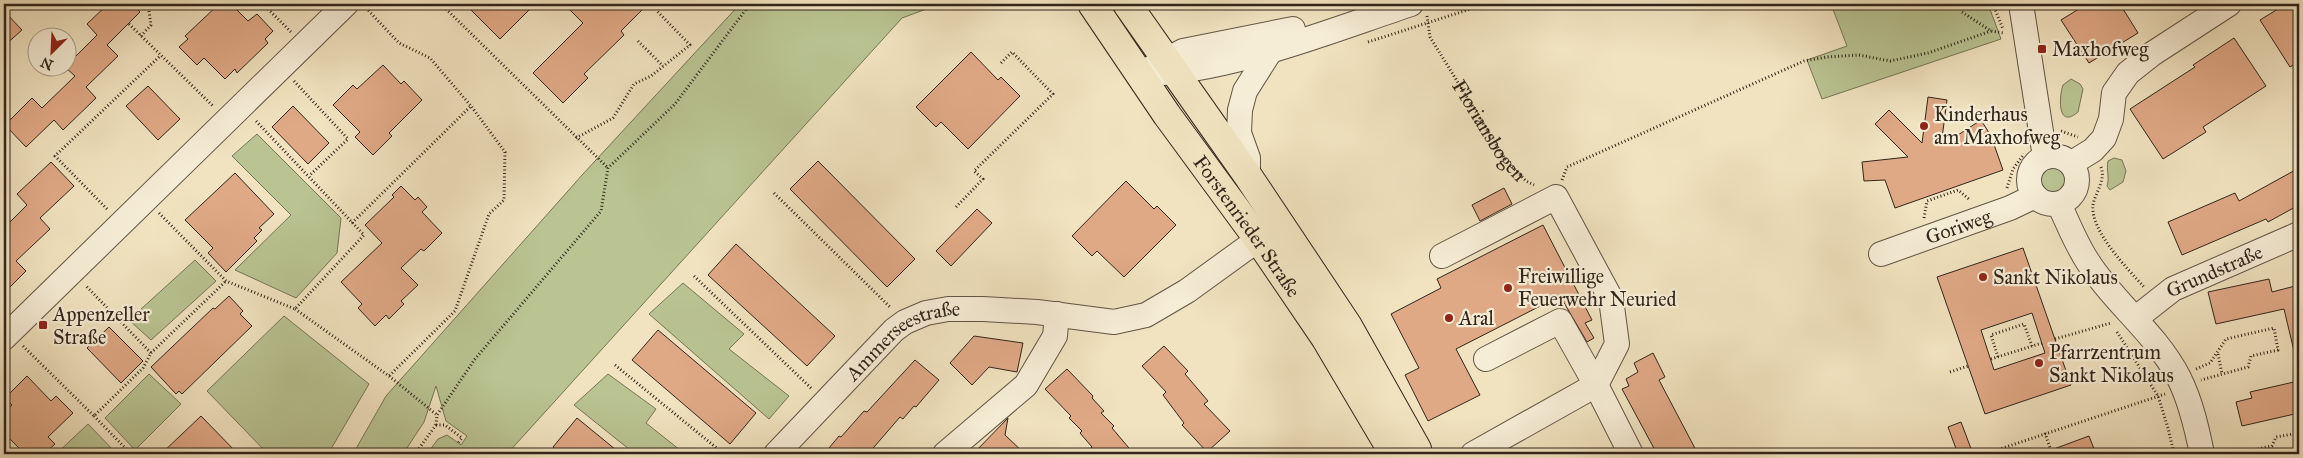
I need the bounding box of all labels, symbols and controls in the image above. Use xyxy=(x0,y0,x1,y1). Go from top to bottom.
north arrow xyxy=(28,28,78,78)
place label: Maxhofweg xyxy=(2052,37,2149,62)
marker: Maxhofweg xyxy=(2036,43,2048,55)
text: N xyxy=(38,53,56,74)
street label: Floriansbogen xyxy=(1447,75,1532,186)
place label: Kinderhaus am Maxhofweg xyxy=(1934,102,2061,150)
marker: Kinderhaus am Maxhofweg xyxy=(1918,120,1930,132)
street label: Forstenrieder Straße xyxy=(1189,150,1306,302)
street label: Goriweg xyxy=(1922,203,1995,249)
street label: Grundstraße xyxy=(2162,239,2266,303)
place label: Freiwillige Feuerwehr Neuried xyxy=(1518,264,1677,311)
place label: Sankt Nikolaus xyxy=(1993,265,2118,289)
marker: Sankt Nikolaus xyxy=(1977,271,1989,283)
marker: Freiwillige Feuerwehr Neuried xyxy=(1502,282,1514,294)
street label: Ammerseestraße xyxy=(840,297,960,386)
place label: Appenzeller Straße xyxy=(52,302,150,349)
place label: Aral xyxy=(1458,306,1494,330)
marker: Aral xyxy=(1443,312,1455,324)
marker: Appenzeller Straße xyxy=(37,319,49,331)
place label: Pfarrzentrum Sankt Nikolaus xyxy=(2049,340,2174,387)
marker: Pfarrzentrum Sankt Nikolaus xyxy=(2033,357,2045,369)

